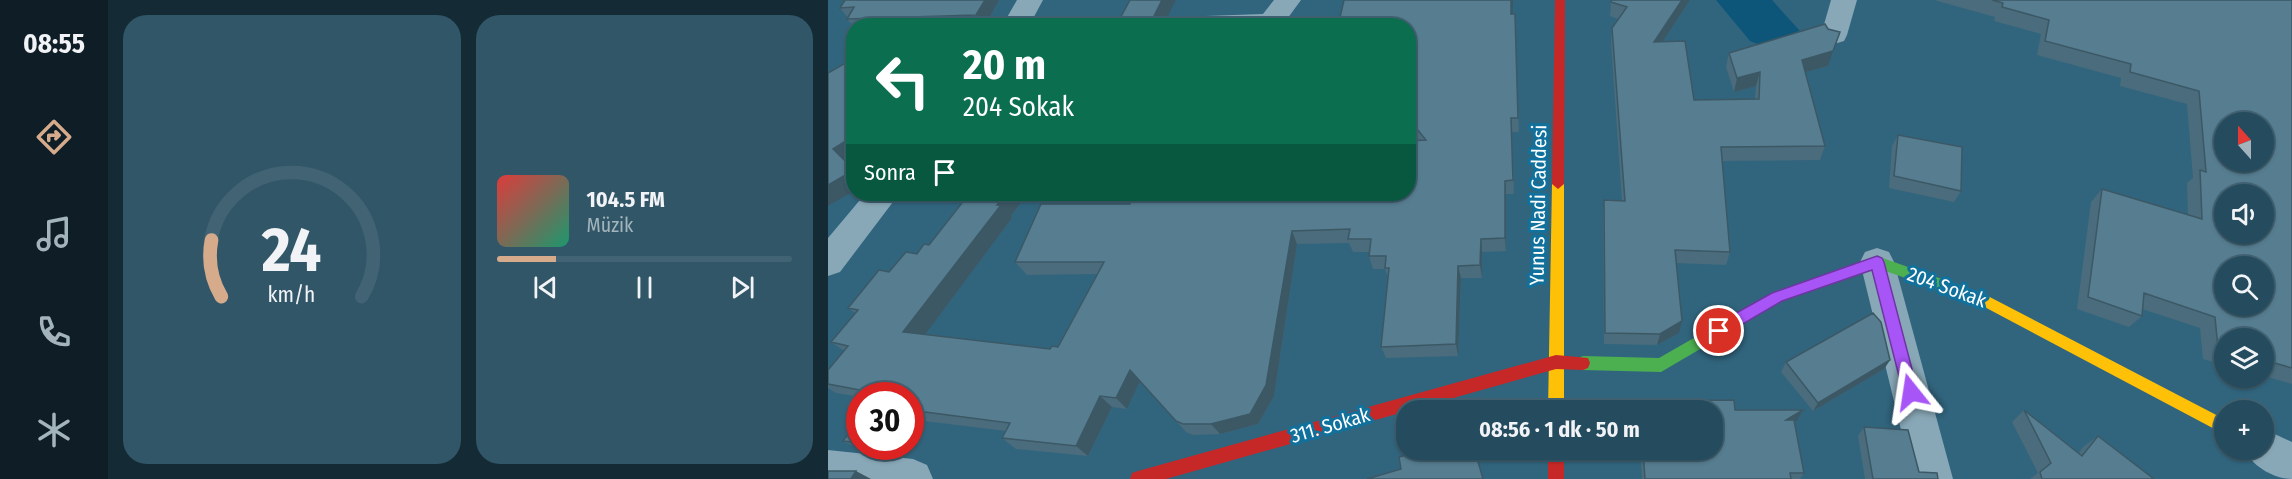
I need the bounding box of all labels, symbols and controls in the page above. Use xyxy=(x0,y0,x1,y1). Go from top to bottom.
text: 08:55 xyxy=(23,28,85,60)
text: 20 m xyxy=(963,40,1046,90)
icon: left xyxy=(864,42,942,120)
text: 204 Sokak xyxy=(963,91,1074,123)
north arrow xyxy=(2214,112,2274,172)
map controls xyxy=(2214,112,2274,460)
icon: directions xyxy=(33,116,75,158)
street label: Yunus Nadi Caddesi xyxy=(1525,124,1551,286)
icon: arrive xyxy=(928,156,961,189)
text: Sonra xyxy=(864,159,916,186)
button: sound xyxy=(2214,184,2274,244)
text: 104.5 FM xyxy=(587,186,665,213)
icon: music xyxy=(33,213,75,255)
text: 24 xyxy=(261,213,322,288)
text: Müzik xyxy=(587,213,633,237)
button: search xyxy=(2214,256,2274,316)
street label: 204 Sokak xyxy=(1904,262,1990,313)
icon: previous xyxy=(529,271,562,304)
icon: pause xyxy=(628,271,661,304)
icon: next xyxy=(726,271,759,304)
text: km/h xyxy=(268,282,316,308)
pin xyxy=(1693,305,1744,356)
icon: phone xyxy=(33,311,75,353)
icon: arrive xyxy=(1702,314,1735,347)
button: layers xyxy=(2214,328,2274,388)
position arrow xyxy=(1879,360,1943,424)
speed limit sign: 30 xyxy=(846,382,924,460)
button: + xyxy=(2214,400,2274,460)
street label: 311. Sokak xyxy=(1288,402,1373,448)
icon: climate xyxy=(33,409,75,451)
text: 08:56 · 1 dk · 50 m xyxy=(1479,416,1640,443)

